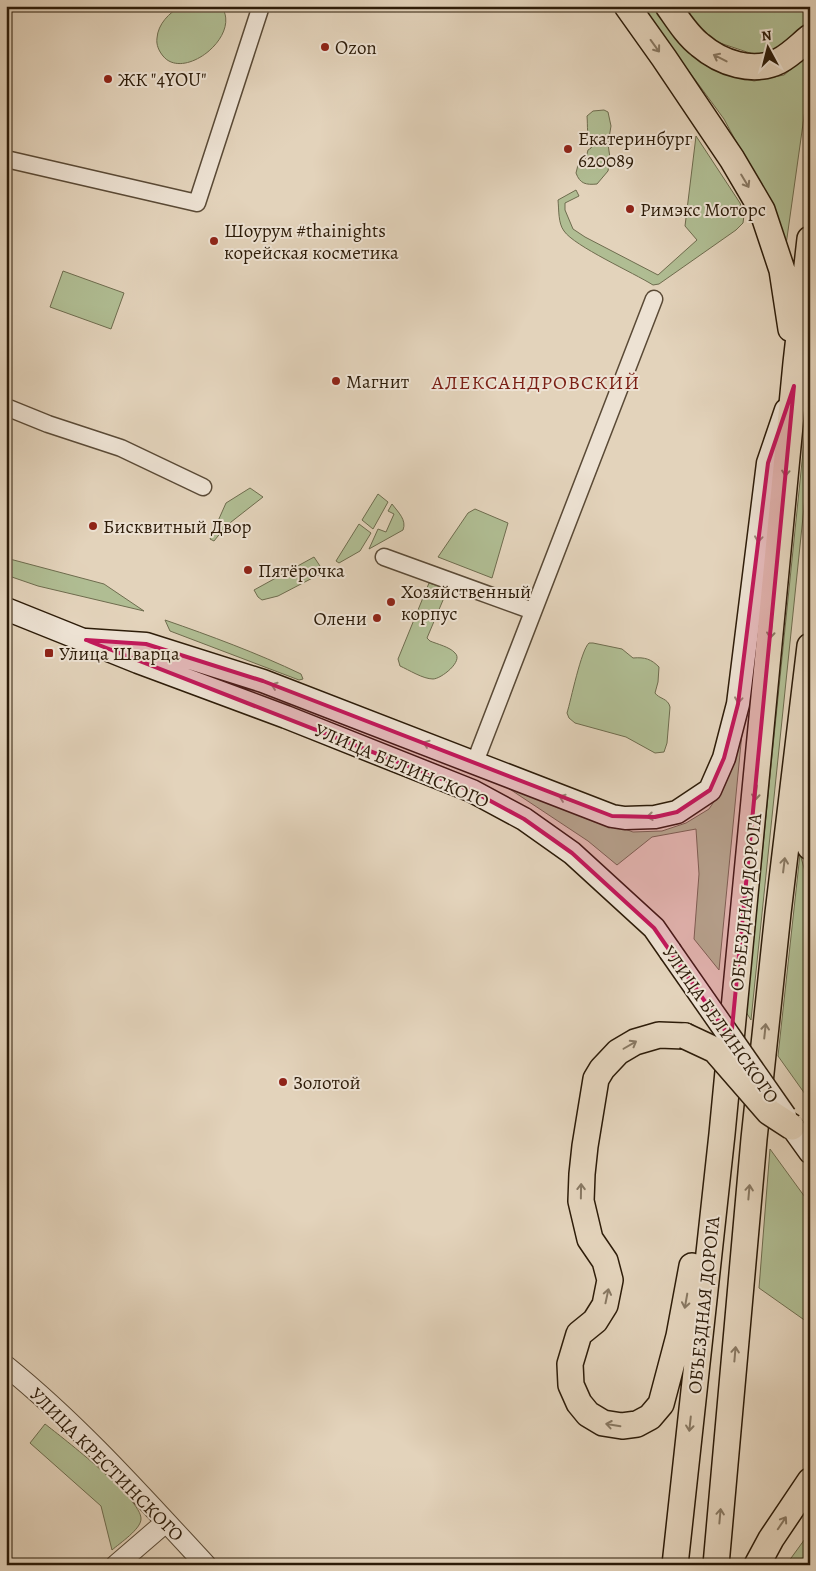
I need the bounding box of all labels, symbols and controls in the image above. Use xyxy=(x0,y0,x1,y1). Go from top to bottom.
north arrow xyxy=(744,22,794,72)
text: N xyxy=(760,26,773,46)
place label: Ozon xyxy=(335,35,377,61)
one-way arrow xyxy=(650,39,661,52)
marker: Ozon xyxy=(319,41,331,53)
one-way arrow xyxy=(712,53,727,63)
place label: ЖК "4YOU" xyxy=(118,67,207,93)
marker: ЖК "4YOU" xyxy=(102,73,114,85)
place label: Екатеринбург 620089 xyxy=(578,126,692,174)
marker: Екатеринбург 620089 xyxy=(562,143,574,155)
one-way arrow xyxy=(741,174,751,188)
place label: Римэкс Моторс xyxy=(640,197,766,223)
marker: Римэкс Моторс xyxy=(624,203,636,215)
place label: Шоурум #thainights корейская косметика xyxy=(224,218,399,266)
marker: Шоурум #thainights корейская косметика xyxy=(208,235,220,247)
place label: Магнит xyxy=(346,369,410,395)
district label: АЛЕКСАНДРОВСКИЙ xyxy=(431,369,640,396)
marker: Магнит xyxy=(330,375,342,387)
one-way arrow xyxy=(782,461,791,477)
place label: Бисквитный Двор xyxy=(103,514,252,540)
marker: Бисквитный Двор xyxy=(87,520,99,532)
one-way arrow xyxy=(754,526,764,542)
place label: Пятёрочка xyxy=(258,558,345,584)
marker: Пятёрочка xyxy=(242,564,254,576)
place label: Хозяйственный корпус xyxy=(401,579,531,627)
marker: Хозяйственный корпус xyxy=(385,596,397,608)
place label: Олени xyxy=(314,606,367,632)
marker: Олени xyxy=(371,612,383,624)
one-way arrow xyxy=(767,623,776,639)
place label: Улица Шварца xyxy=(59,641,180,667)
marker: Улица Шварца xyxy=(43,647,55,659)
one-way arrow xyxy=(271,681,286,691)
one-way arrow xyxy=(733,687,743,703)
street label: УЛИЦА БЕЛИНСКОГО xyxy=(310,717,493,815)
one-way arrow xyxy=(422,739,437,748)
one-way arrow xyxy=(751,784,760,800)
one-way arrow xyxy=(559,794,575,803)
street label: ОБЪЕЗДНАЯ ДОРОГА xyxy=(724,811,768,992)
one-way arrow xyxy=(646,812,662,822)
one-way arrow xyxy=(779,857,789,873)
street label: УЛИЦА БЕЛИНСКОГО xyxy=(656,940,785,1109)
one-way arrow xyxy=(760,1023,770,1039)
one-way arrow xyxy=(623,1039,637,1049)
place label: Золотой xyxy=(293,1070,361,1096)
marker: Золотой xyxy=(277,1076,289,1088)
one-way arrow xyxy=(576,1183,586,1200)
one-way arrow xyxy=(744,1185,754,1201)
street label: ОБЪЕЗДНАЯ ДОРОГА xyxy=(682,1214,726,1395)
one-way arrow xyxy=(603,1288,612,1304)
one-way arrow xyxy=(680,1293,690,1309)
one-way arrow xyxy=(730,1347,740,1363)
street label: УЛИЦА КРЕСТИНСКОГО xyxy=(23,1382,189,1548)
one-way arrow xyxy=(685,1416,695,1432)
one-way arrow xyxy=(605,1419,621,1429)
one-way arrow xyxy=(716,1508,725,1524)
one-way arrow xyxy=(777,1516,787,1530)

